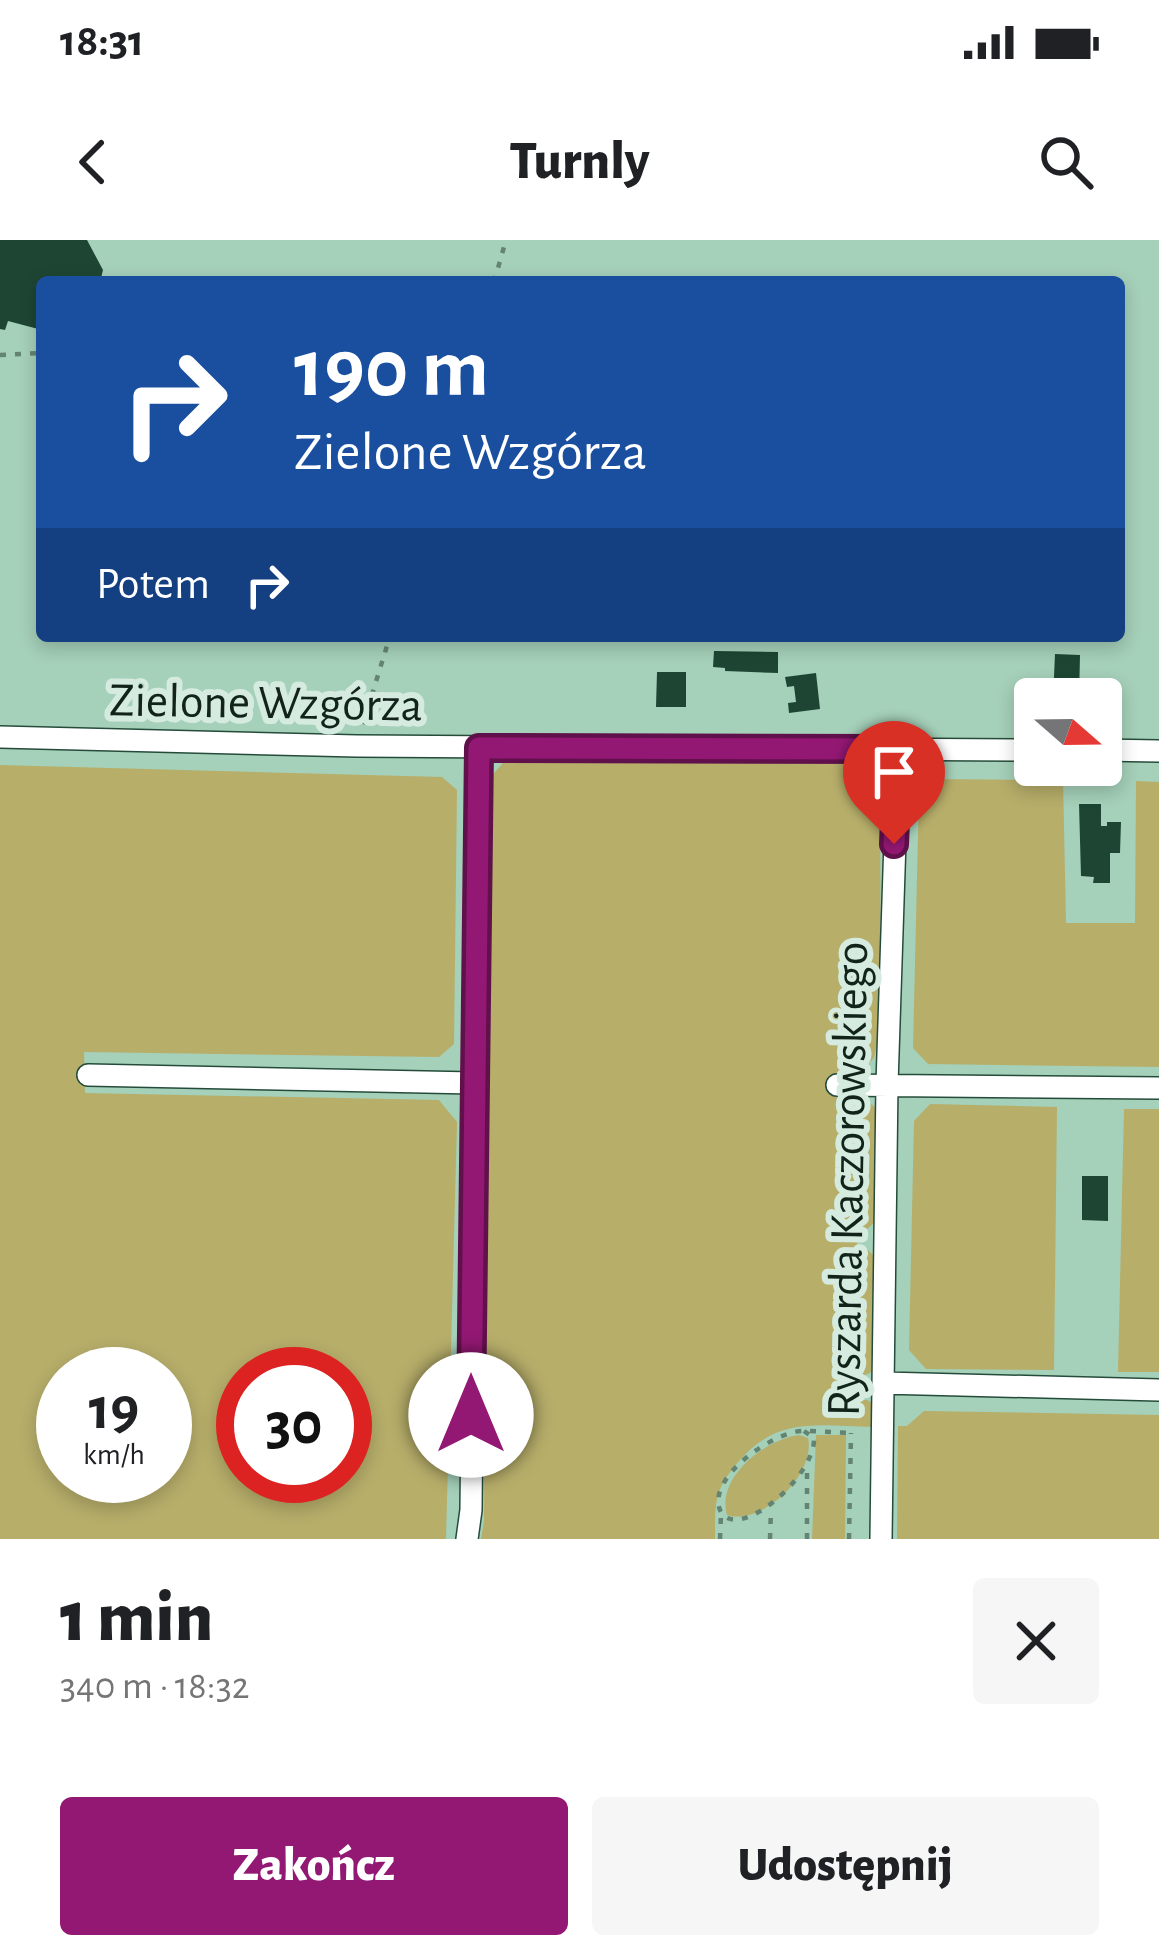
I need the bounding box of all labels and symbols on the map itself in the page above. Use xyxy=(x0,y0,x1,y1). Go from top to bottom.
street label: Zielone Wzgórza xyxy=(109,677,423,731)
north arrow xyxy=(1014,678,1122,786)
pin xyxy=(843,721,945,844)
street label: Ryszarda Kaczorowskiego xyxy=(821,941,877,1417)
speed limit sign: 30 xyxy=(216,1347,372,1503)
position arrow xyxy=(408,1352,534,1478)

